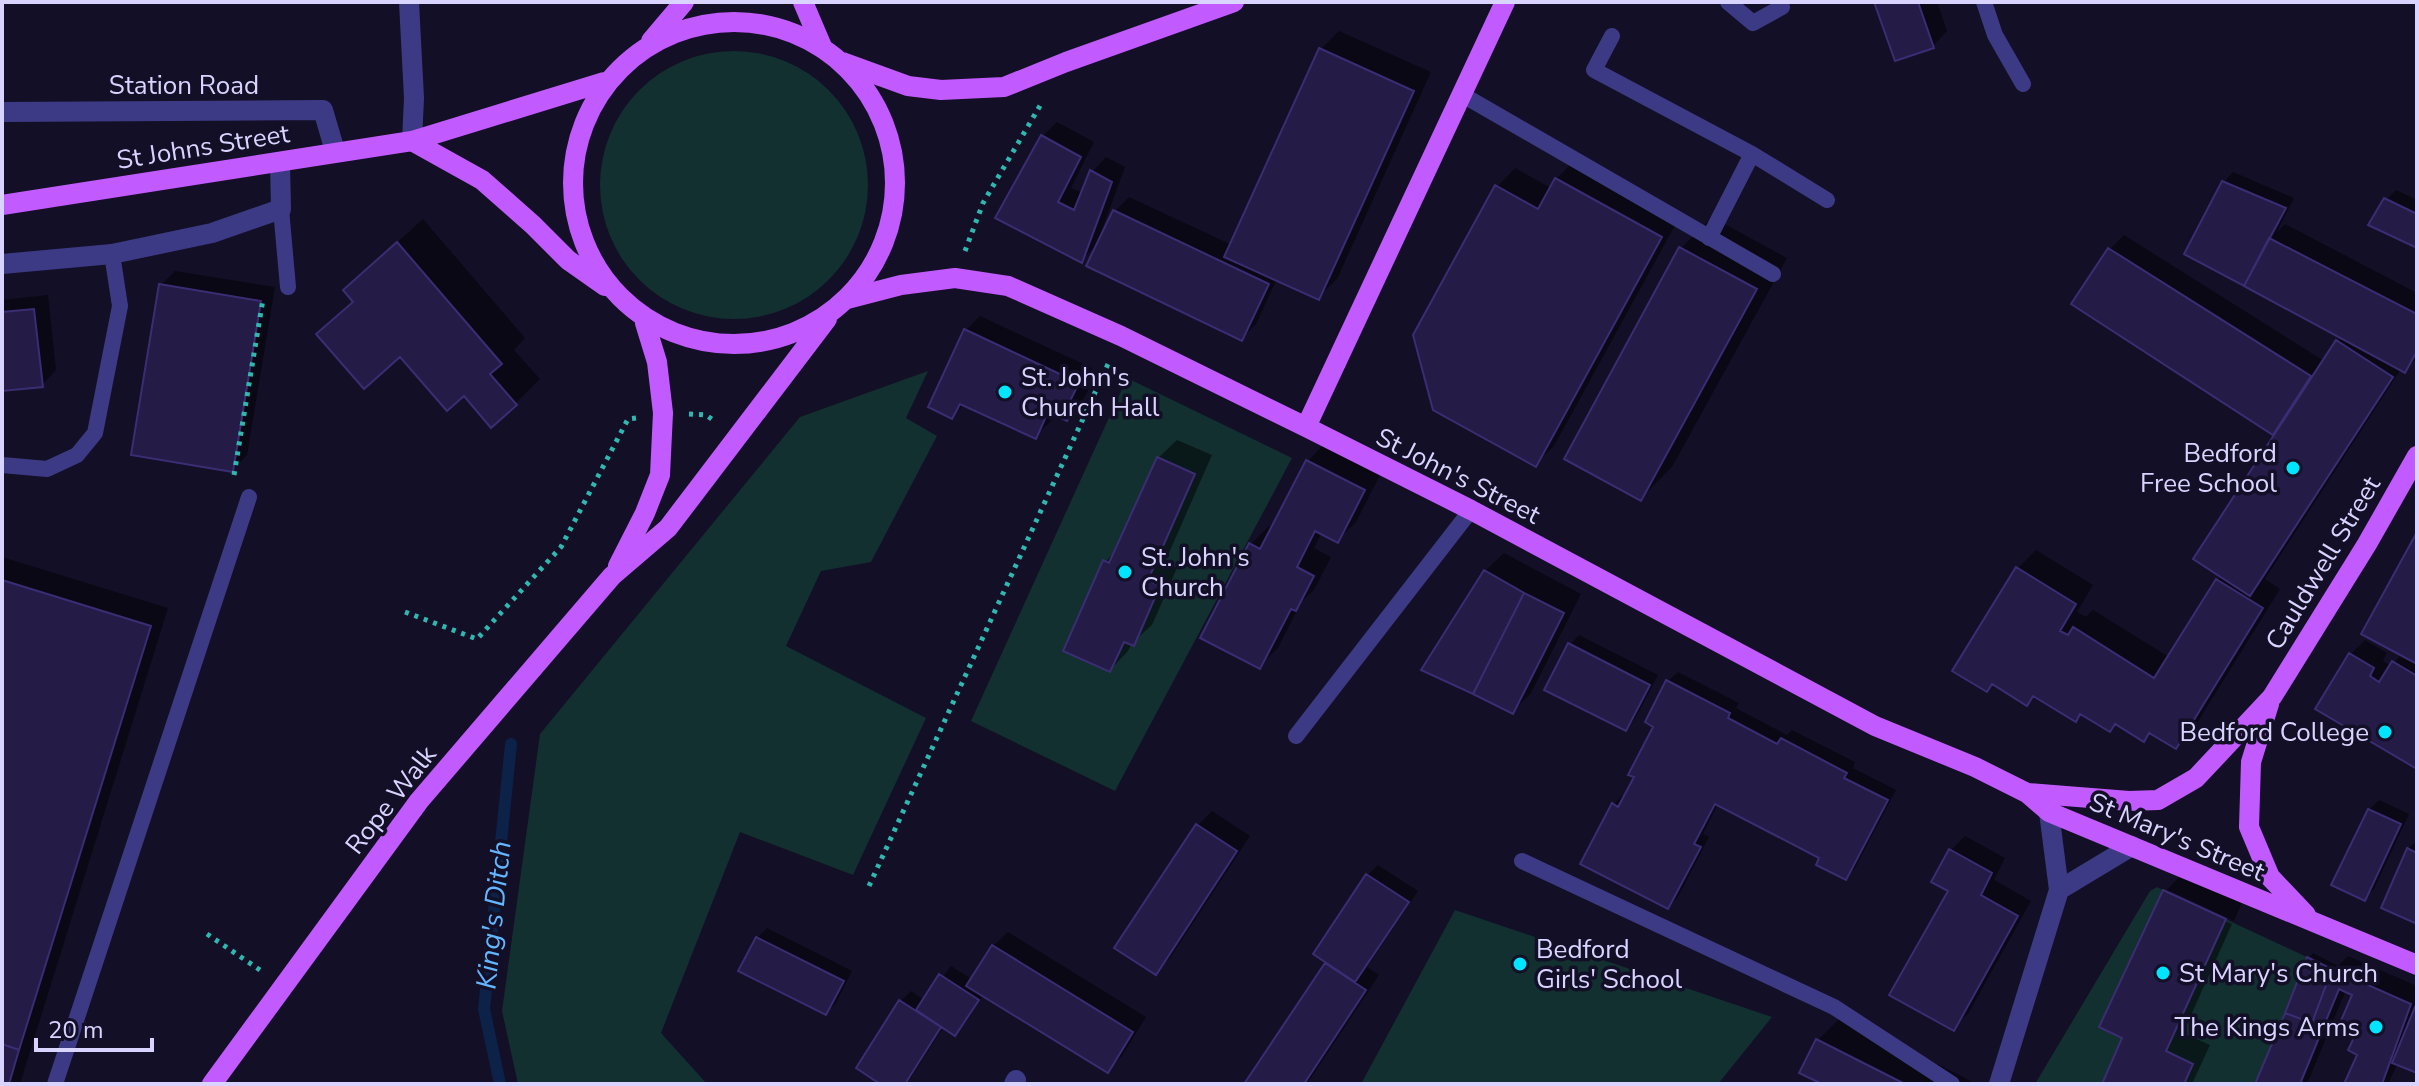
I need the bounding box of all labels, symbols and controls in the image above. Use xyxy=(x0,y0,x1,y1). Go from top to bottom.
street label: Station Road xyxy=(109,68,259,103)
street label: St Johns Street xyxy=(114,116,293,178)
place label: St. John's Church Hall xyxy=(1021,360,1160,425)
marker: St. John's Church Hall xyxy=(996,383,1014,401)
street label: St John's Street xyxy=(1370,420,1547,533)
place label: Bedford Free School xyxy=(2140,436,2277,501)
marker: Bedford Free School xyxy=(2284,459,2302,477)
street label: Cauldwell Street xyxy=(2257,469,2389,656)
place label: St. John's Church xyxy=(1141,540,1250,605)
marker: St. John's Church xyxy=(1116,563,1134,581)
place label: Bedford College xyxy=(2179,715,2369,750)
marker: Bedford College xyxy=(2376,723,2394,741)
street label: Rope Walk xyxy=(338,738,445,862)
street label: St Mary's Street xyxy=(2084,784,2271,890)
water label: King's Ditch xyxy=(467,839,521,991)
place label: Bedford Girls' School xyxy=(1536,932,1682,997)
marker: Bedford Girls' School xyxy=(1511,955,1529,973)
place label: St Mary's Church xyxy=(2179,956,2378,991)
marker: St Mary's Church xyxy=(2154,964,2172,982)
scale bar xyxy=(36,1002,152,1052)
place label: The Kings Arms xyxy=(2175,1010,2360,1045)
text: 20 m xyxy=(48,1014,104,1046)
marker: The Kings Arms xyxy=(2367,1018,2385,1036)

